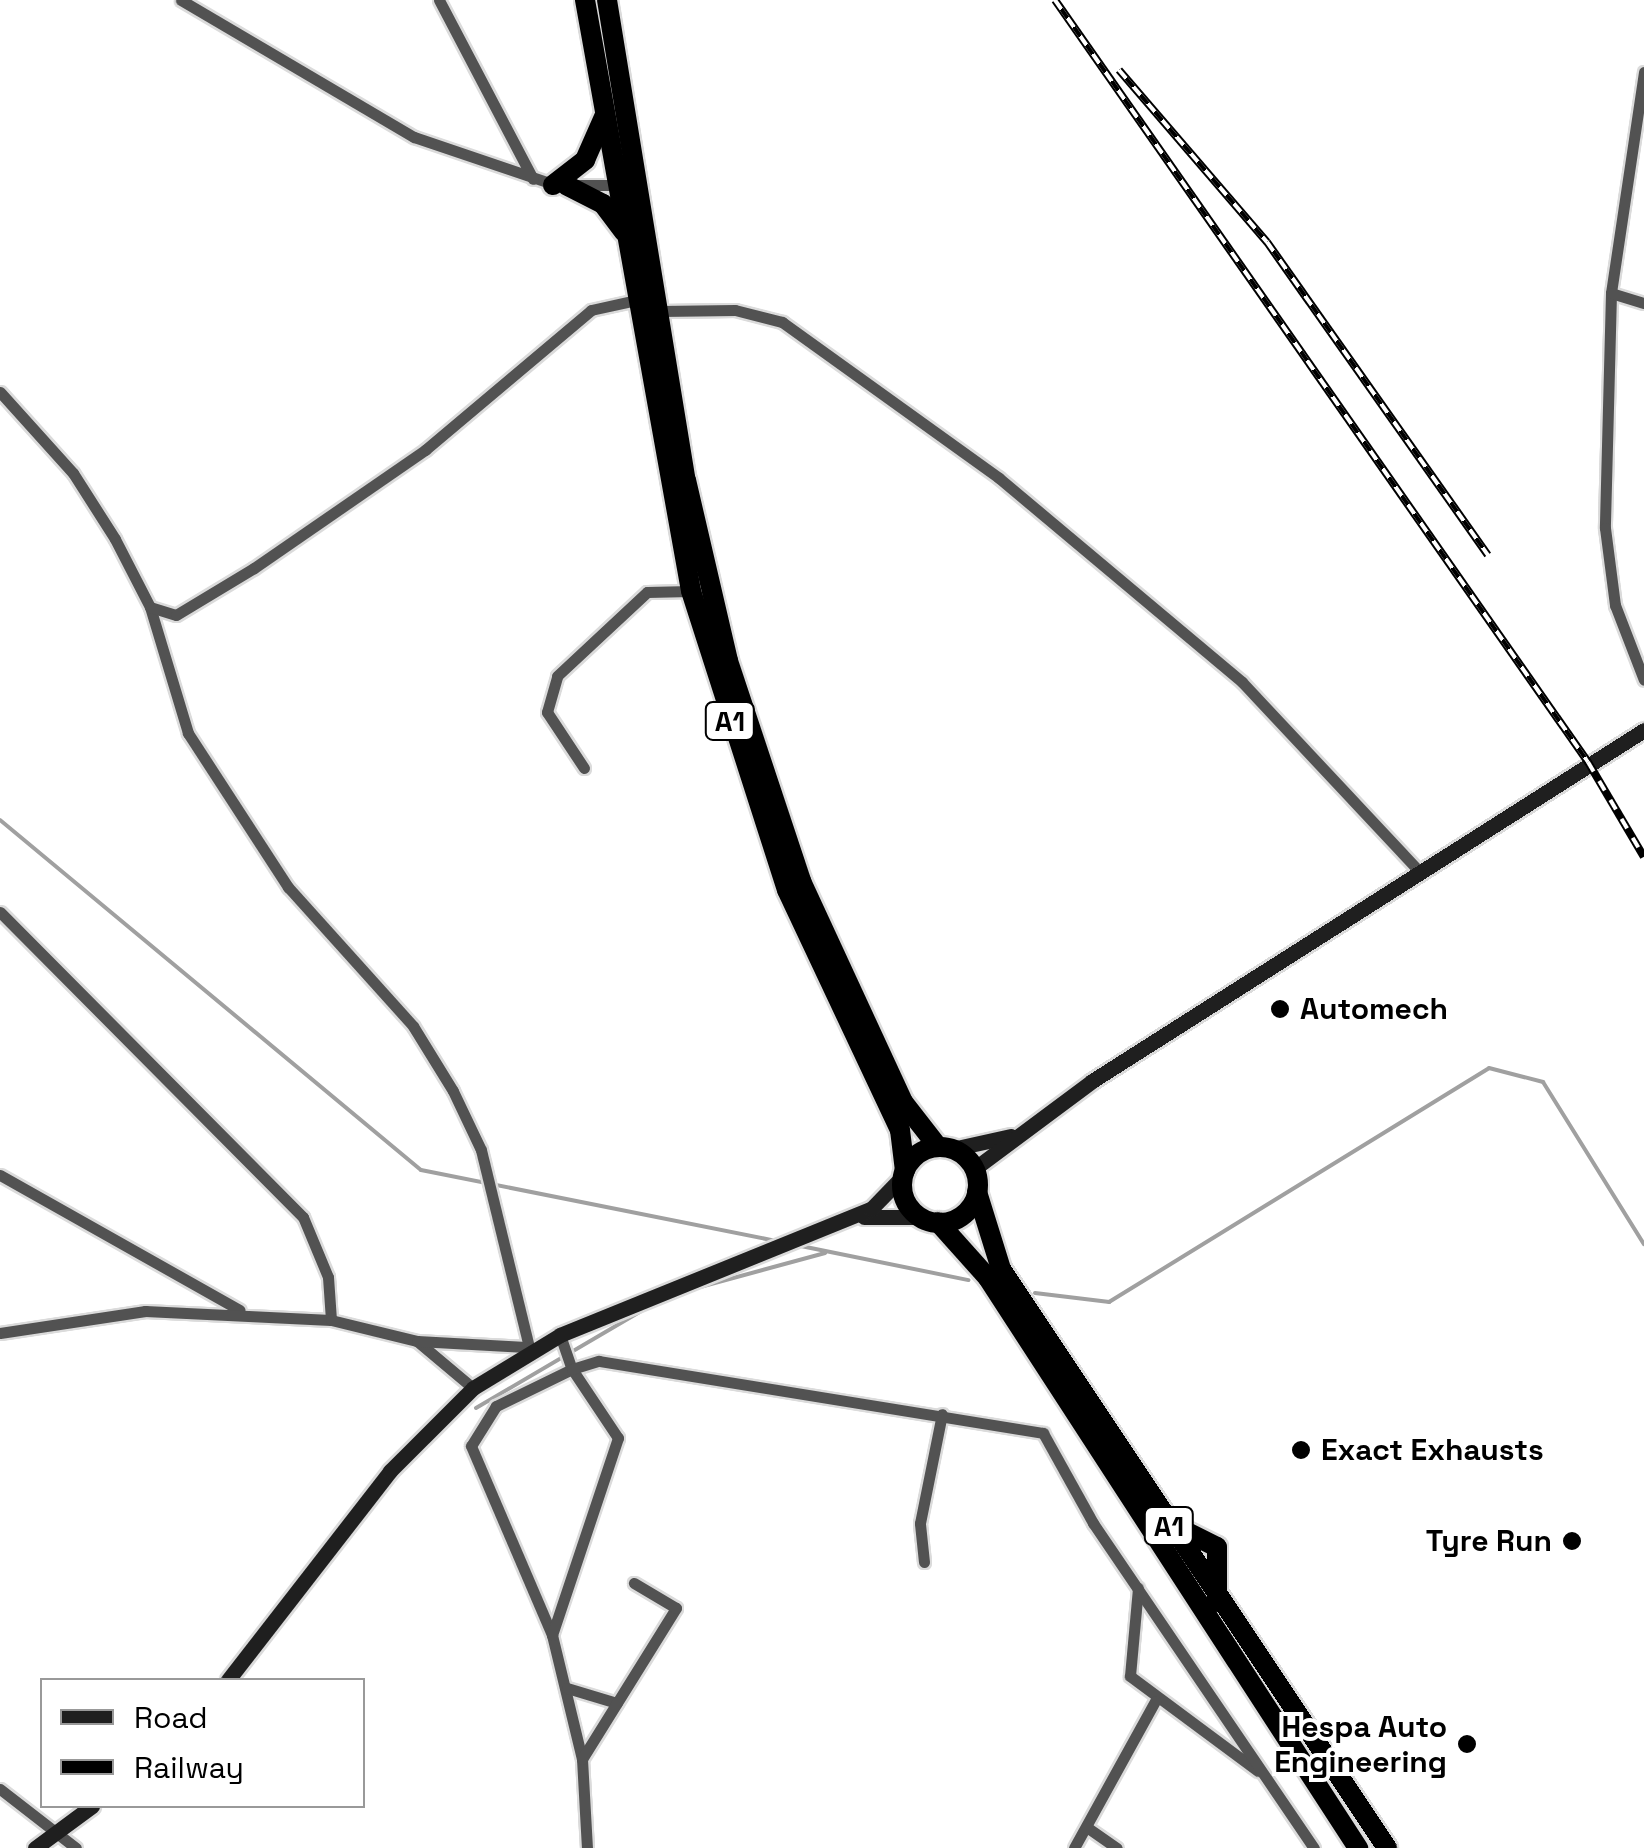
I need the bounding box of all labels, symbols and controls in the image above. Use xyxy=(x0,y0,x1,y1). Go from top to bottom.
road number: A1 xyxy=(702,698,758,744)
place label: Automech xyxy=(1300,991,1448,1027)
marker: Automech xyxy=(1269,998,1291,1020)
place label: Exact Exhausts xyxy=(1321,1432,1544,1468)
marker: Exact Exhausts xyxy=(1290,1439,1312,1461)
road number: A1 xyxy=(1142,1503,1196,1549)
place label: Tyre Run xyxy=(1426,1523,1552,1559)
marker: Tyre Run xyxy=(1561,1530,1583,1552)
legend xyxy=(40,1678,365,1808)
text: Road xyxy=(134,1698,208,1737)
place label: Hespa Auto Engineering xyxy=(1274,1709,1447,1780)
marker: Hespa Auto Engineering xyxy=(1456,1733,1478,1755)
text: Railway xyxy=(134,1748,244,1787)

